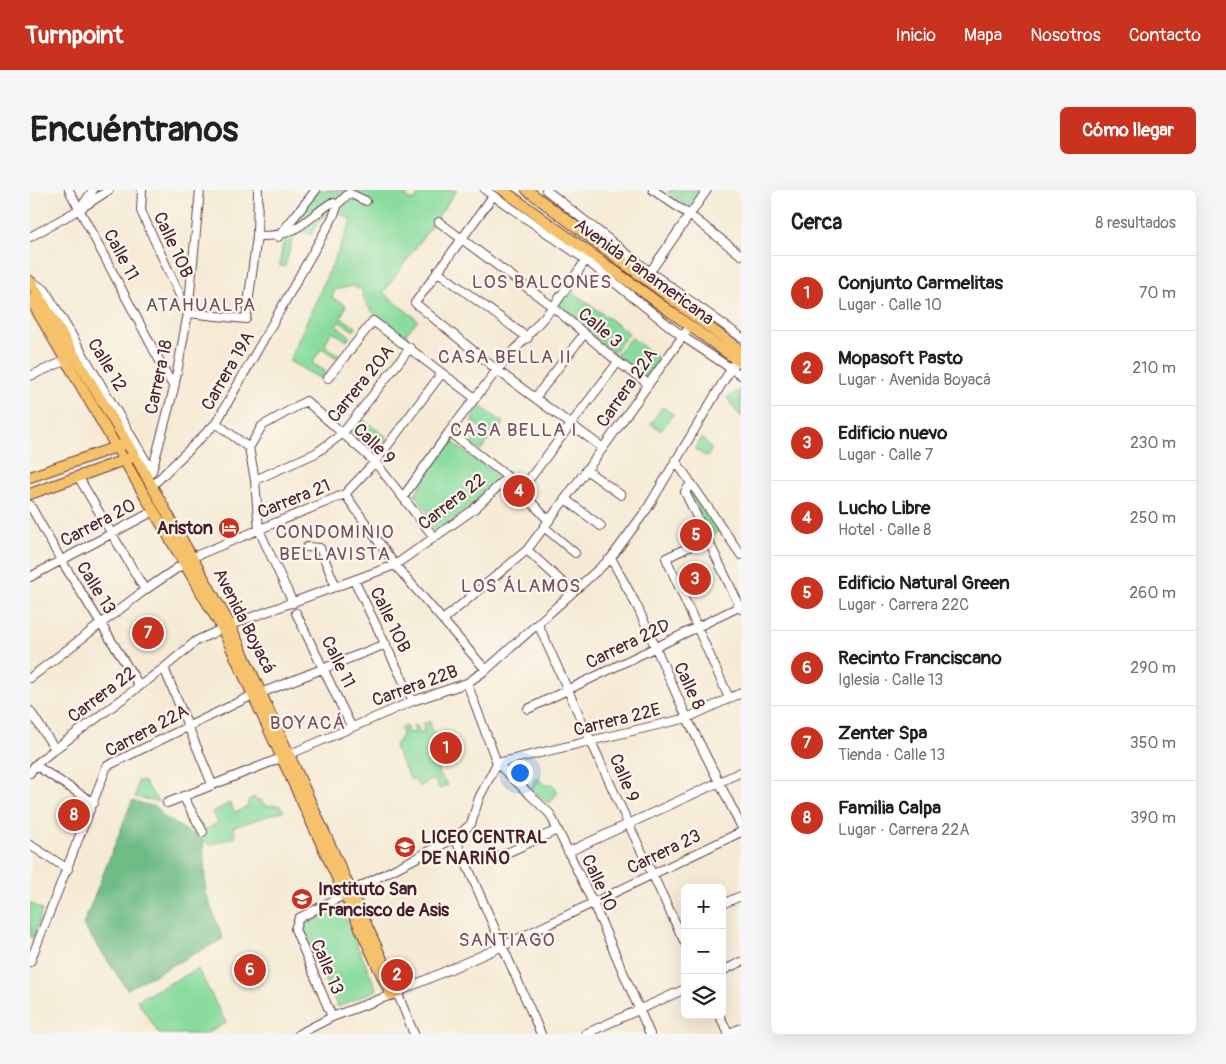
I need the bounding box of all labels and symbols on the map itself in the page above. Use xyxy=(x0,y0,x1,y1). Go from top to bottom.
street label: Calle 10B xyxy=(148,208,198,282)
street label: Avenida Panamericana xyxy=(570,214,718,330)
street label: Calle 11 xyxy=(98,225,144,285)
district label: LOS BALCONES xyxy=(472,270,612,294)
district label: ATAHUALPA xyxy=(146,293,256,317)
street label: Calle 3 xyxy=(573,303,627,353)
street label: Carrera 19A xyxy=(196,327,260,415)
street label: Calle 12 xyxy=(82,334,132,396)
street label: Carrera 18 xyxy=(140,338,178,416)
street label: Carrera 20A xyxy=(323,340,400,428)
street label: Carrera 22A xyxy=(591,344,663,432)
district label: CASA BELLA II xyxy=(438,345,572,369)
street label: Calle 9 xyxy=(348,418,400,470)
district label: CASA BELLA I xyxy=(450,418,578,442)
street label: Carrera 22 xyxy=(414,468,490,536)
pin: 4 xyxy=(503,472,535,510)
street label: Carrera 21 xyxy=(254,474,334,524)
street label: Carrera 20 xyxy=(56,494,140,552)
hotel icon: Ariston xyxy=(217,516,241,540)
pin: 5 xyxy=(680,516,712,554)
place label: Ariston xyxy=(157,517,213,540)
district label: CONDOMINIO BELLAVISTA xyxy=(275,520,395,566)
street label: Calle 13 xyxy=(71,557,121,619)
pin: 3 xyxy=(679,560,711,598)
street label: Avenida Boyacá xyxy=(208,564,280,678)
district label: LOS ÁLAMOS xyxy=(461,574,581,598)
street label: Calle 10B xyxy=(364,583,416,657)
pin: 7 xyxy=(132,614,164,652)
street label: Carrera 22D xyxy=(582,614,674,674)
street label: Calle 11 xyxy=(316,632,360,692)
street label: Calle 8 xyxy=(668,659,710,713)
street label: Carrera 22B xyxy=(369,660,461,712)
street label: Carrera 22 xyxy=(63,662,141,728)
street label: Carrera 22E xyxy=(571,698,663,742)
street label: Carrera 22A xyxy=(101,699,193,763)
district label: BOYACÁ xyxy=(270,711,346,735)
pin: 1 xyxy=(430,729,462,767)
street label: Calle 9 xyxy=(604,750,644,806)
your location xyxy=(507,760,533,786)
pin: 8 xyxy=(58,796,90,834)
street label: Carrera 23 xyxy=(623,824,705,880)
place label: LICEO CENTRAL DE NARIÑO xyxy=(421,826,547,870)
school or university icon: LICEO CENTRAL DE NARIÑO xyxy=(393,835,417,859)
street label: Calle 10 xyxy=(576,851,622,915)
place label: Instituto San Francisco de Asis xyxy=(318,878,450,922)
school or university icon: Instituto San Francisco de Asis xyxy=(290,887,314,911)
district label: SANTIAGO xyxy=(458,928,556,952)
street label: Calle 13 xyxy=(305,936,349,998)
pin: 6 xyxy=(234,951,266,989)
pin: 2 xyxy=(381,956,413,994)

